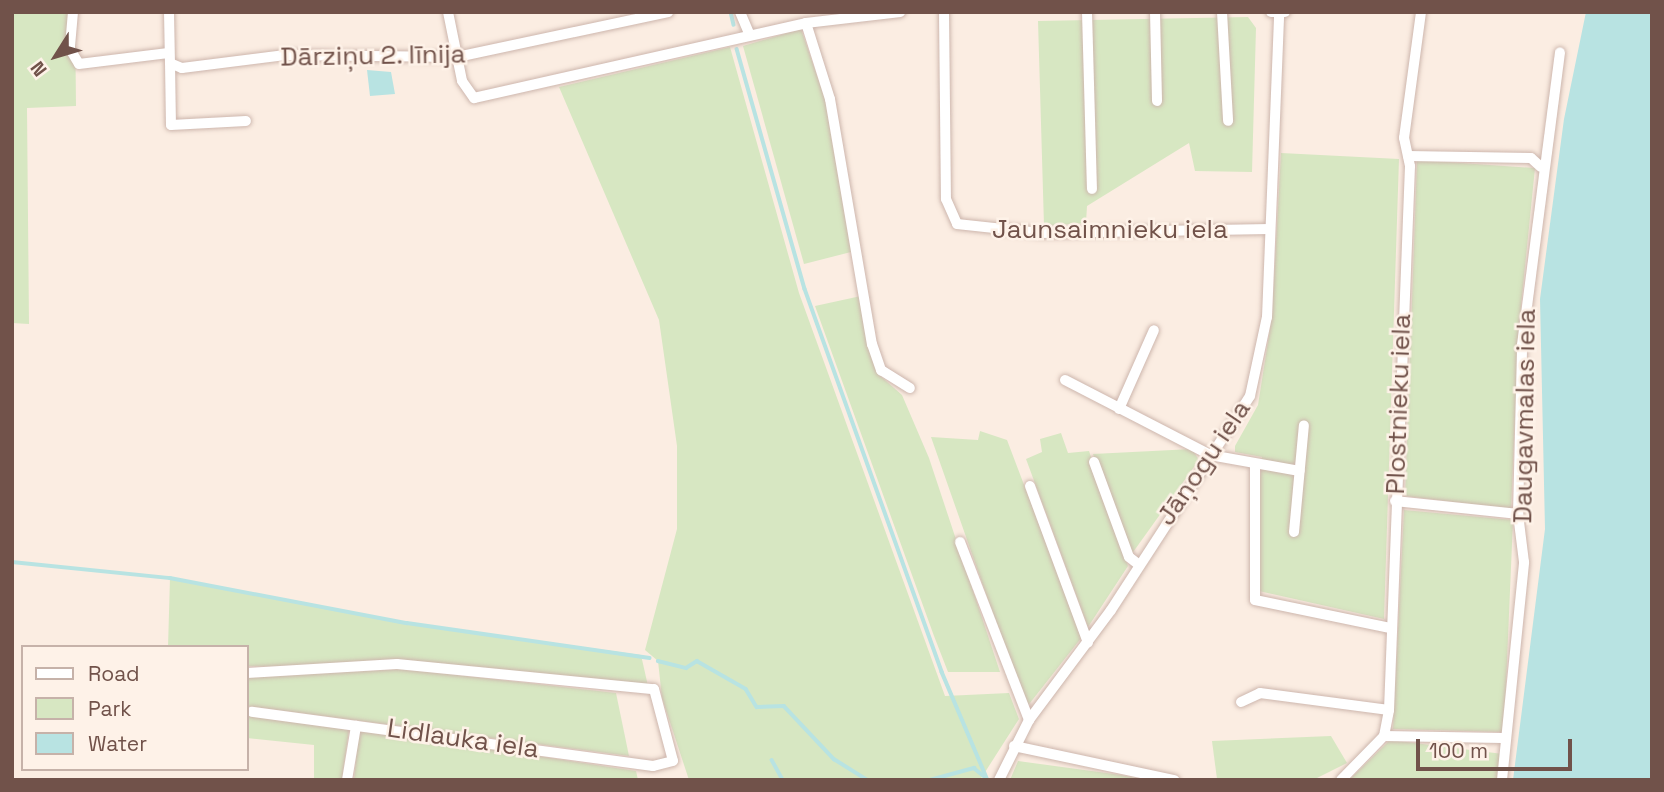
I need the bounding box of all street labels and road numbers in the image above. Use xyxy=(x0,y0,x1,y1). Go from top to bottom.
street label: Dārziņu 2. līnija xyxy=(280,39,466,73)
street label: Jaunsaimnieku iela xyxy=(992,214,1228,246)
street label: Daugavmalas iela xyxy=(1508,308,1542,524)
street label: Plostnieku iela xyxy=(1380,313,1418,495)
street label: Jāņogu iela xyxy=(1151,395,1257,531)
street label: Lidlauka iela xyxy=(385,713,541,765)

